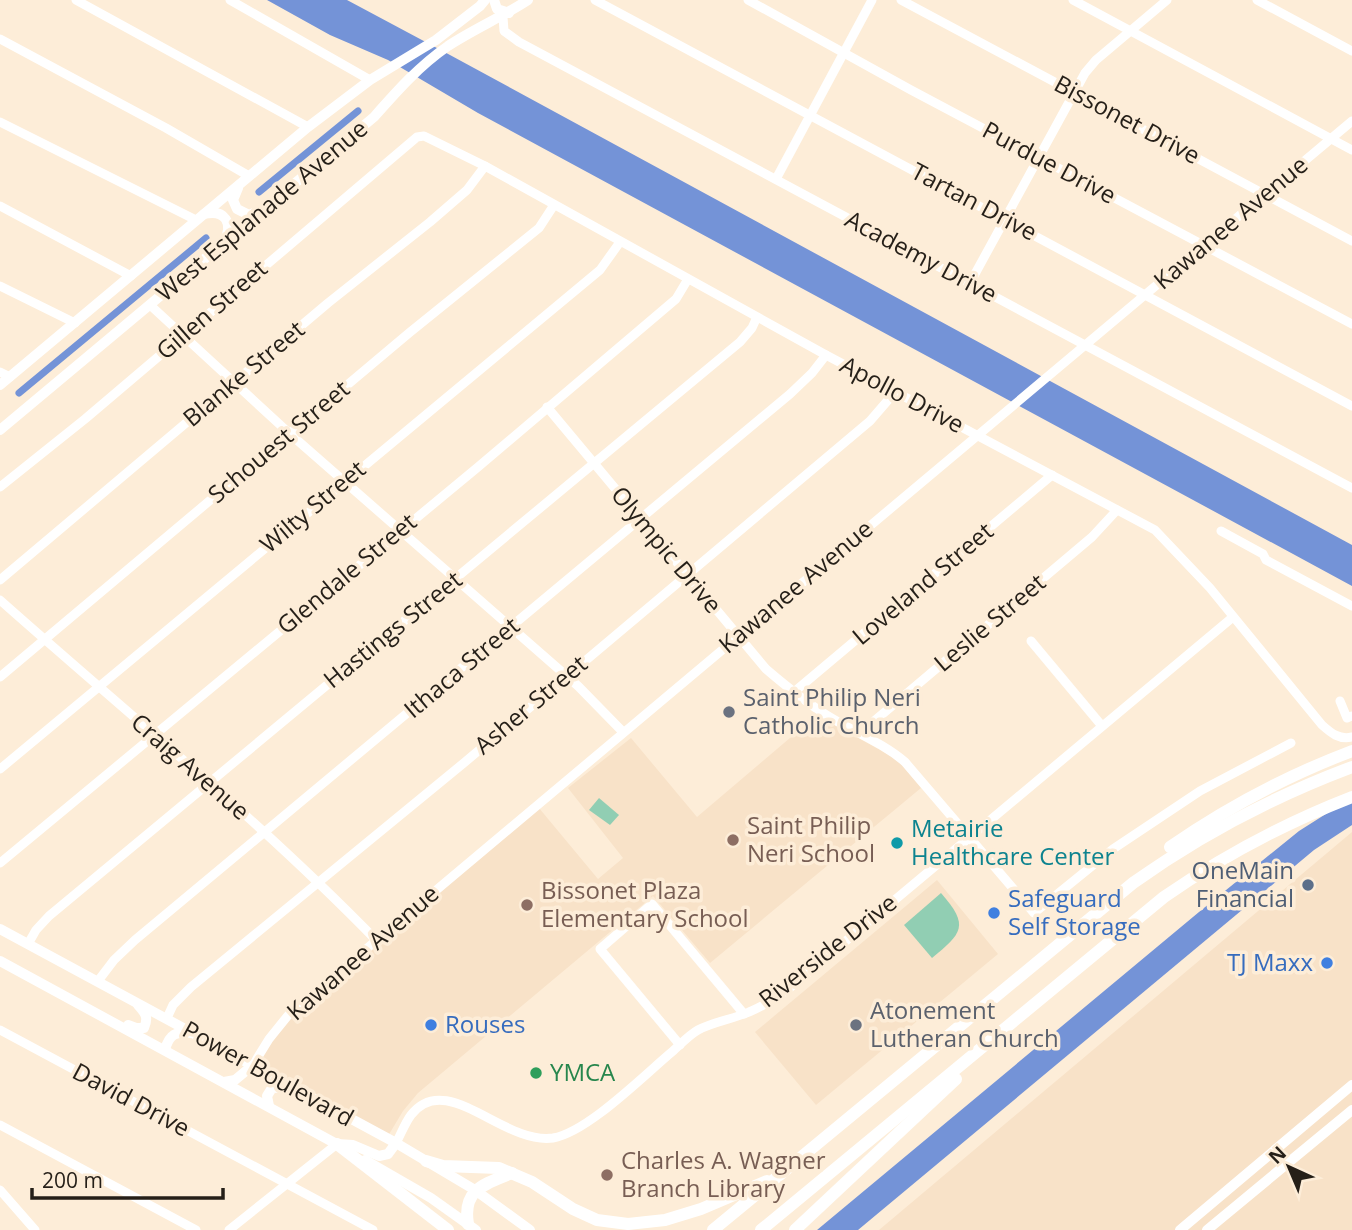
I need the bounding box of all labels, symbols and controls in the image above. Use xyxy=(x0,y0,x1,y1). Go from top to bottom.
street label: Bissonet Drive xyxy=(1049,66,1206,171)
street label: West Esplanade Avenue xyxy=(148,111,374,308)
street label: Purdue Drive xyxy=(977,113,1122,211)
street label: Kawanee Avenue xyxy=(1146,148,1314,296)
street label: Tartan Drive xyxy=(906,154,1043,248)
street label: Academy Drive xyxy=(840,202,1003,310)
street label: Gillen Street xyxy=(148,251,274,366)
street label: Blanke Street xyxy=(175,312,311,433)
street label: Apollo Drive xyxy=(835,347,970,440)
street label: Schouest Street xyxy=(200,372,356,510)
street label: Wilty Street xyxy=(252,452,372,560)
street label: Olympic Drive xyxy=(604,479,730,619)
street label: Glendale Street xyxy=(269,505,423,641)
street label: Kawanee Avenue xyxy=(711,512,879,660)
street label: Loveland Street xyxy=(845,514,999,652)
street label: Hastings Street xyxy=(316,563,468,695)
street label: Leslie Street xyxy=(926,565,1052,678)
street label: Ithaca Street xyxy=(396,609,526,725)
street label: Asher Street xyxy=(467,647,593,761)
place label: Saint Philip Neri Catholic Church xyxy=(743,680,921,741)
marker: Saint Philip Neri Catholic Church xyxy=(721,704,737,720)
street label: Craig Avenue xyxy=(125,705,257,827)
place label: Saint Philip Neri School xyxy=(747,808,875,869)
place label: Metairie Healthcare Center xyxy=(911,811,1115,872)
marker: Saint Philip Neri School xyxy=(725,832,741,848)
marker: Metairie Healthcare Center xyxy=(889,835,905,851)
place label: OneMain Financial xyxy=(1191,853,1294,914)
place label: Bissonet Plaza Elementary School xyxy=(541,873,749,934)
street label: Kawanee Avenue xyxy=(279,877,445,1027)
marker: OneMain Financial xyxy=(1300,877,1316,893)
place label: Safeguard Self Storage xyxy=(1008,881,1141,942)
street label: Riverside Drive xyxy=(751,885,903,1014)
marker: Bissonet Plaza Elementary School xyxy=(519,897,535,913)
marker: Safeguard Self Storage xyxy=(986,905,1002,921)
place label: TJ Maxx xyxy=(1227,945,1313,978)
marker: TJ Maxx xyxy=(1319,955,1335,971)
place label: Atonement Lutheran Church xyxy=(870,993,1059,1054)
place label: Rouses xyxy=(445,1007,525,1040)
street label: Power Boulevard xyxy=(177,1012,360,1133)
marker: Rouses xyxy=(423,1017,439,1033)
marker: Atonement Lutheran Church xyxy=(848,1017,864,1033)
street label: David Drive xyxy=(67,1054,196,1143)
place label: YMCA xyxy=(550,1055,616,1088)
marker: YMCA xyxy=(528,1065,544,1081)
north arrow xyxy=(1254,1132,1324,1202)
text: N xyxy=(1263,1140,1292,1169)
place label: Charles A. Wagner Branch Library xyxy=(621,1143,826,1204)
scale bar xyxy=(32,1156,222,1200)
text: 200 m xyxy=(42,1166,103,1194)
marker: Charles A. Wagner Branch Library xyxy=(599,1167,615,1183)

